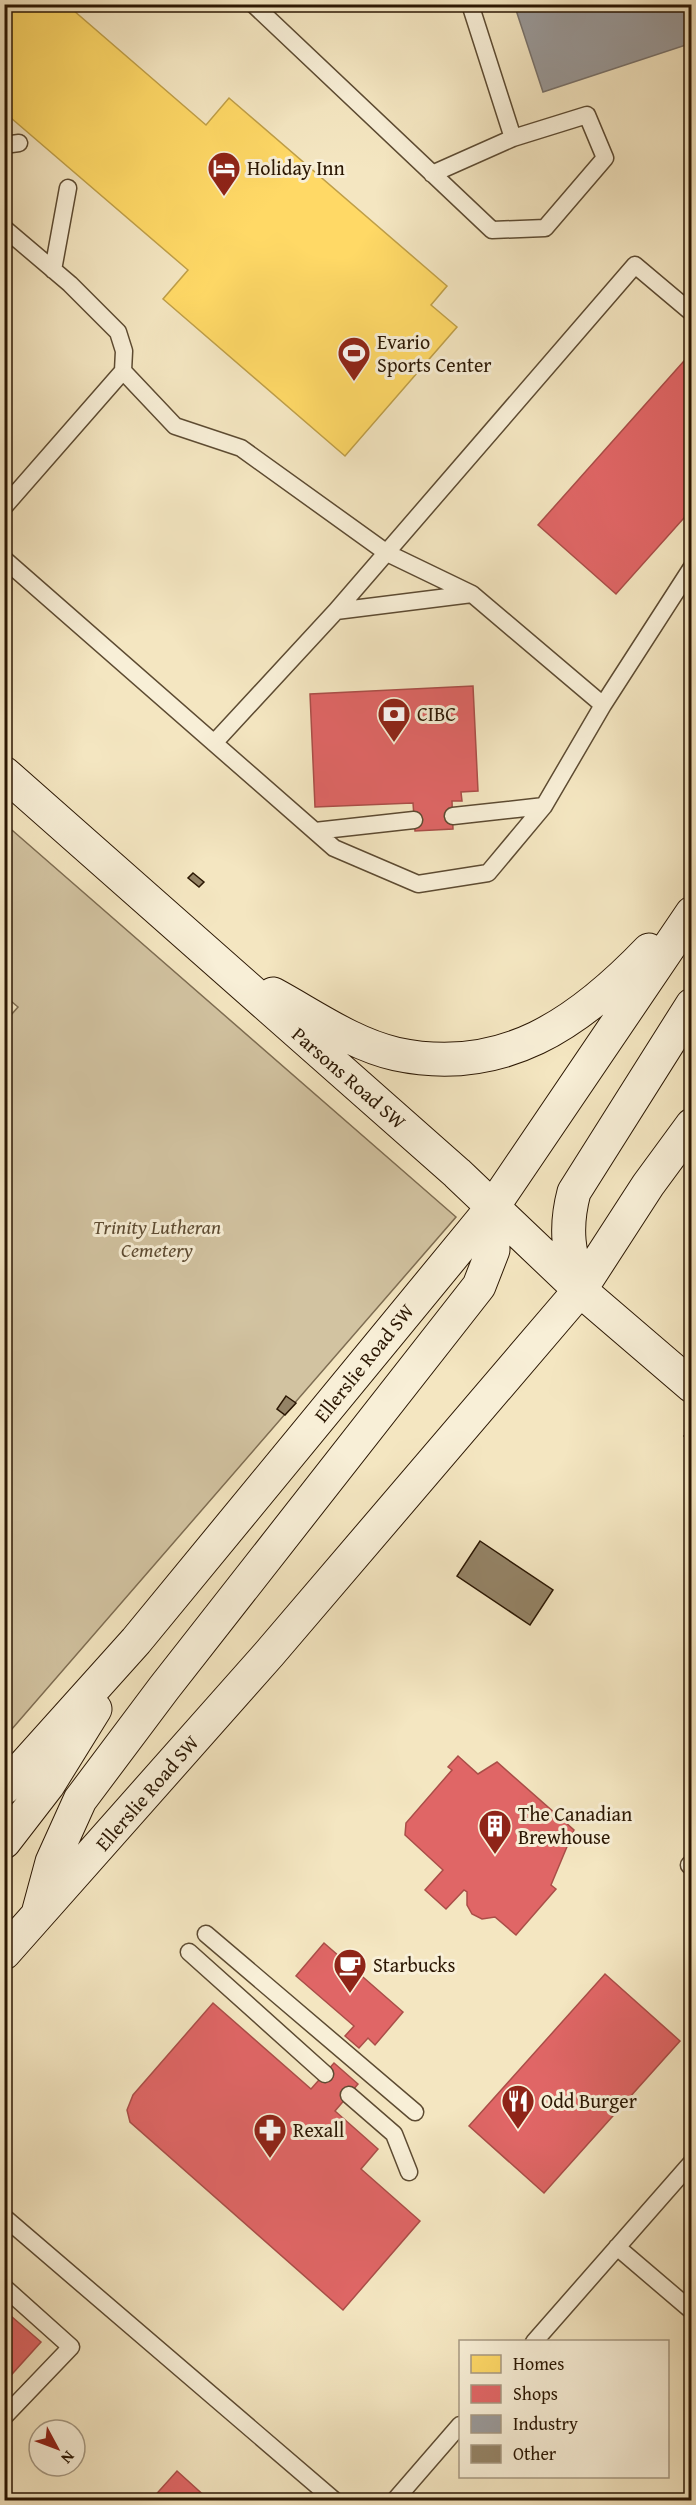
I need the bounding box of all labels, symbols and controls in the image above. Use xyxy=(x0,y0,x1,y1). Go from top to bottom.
hotel icon: Holiday Inn xyxy=(206,150,242,197)
place label: Holiday Inn xyxy=(247,153,345,182)
place label: Evario Sports Center xyxy=(377,327,492,379)
sports icon: Evario Sports Center xyxy=(336,335,372,382)
bank icon: CIBC xyxy=(376,696,412,743)
place label: CIBC xyxy=(417,699,456,728)
street label: Parsons Road SW xyxy=(286,1020,413,1136)
park label: Trinity Lutheran Cemetery xyxy=(93,1212,221,1264)
street label: Ellerslie Road SW xyxy=(307,1297,420,1428)
street label: Ellerslie Road SW xyxy=(88,1728,205,1857)
place label: The Canadian Brewhouse xyxy=(518,1799,632,1851)
building icon: The Canadian Brewhouse xyxy=(477,1808,513,1855)
cafe icon: Starbucks xyxy=(332,1947,368,1994)
place label: Starbucks xyxy=(373,1950,455,1979)
restaurant icon: Odd Burger xyxy=(500,2083,536,2130)
place label: Odd Burger xyxy=(541,2086,637,2115)
pharmacy icon: Rexall xyxy=(252,2112,288,2159)
place label: Rexall xyxy=(293,2115,345,2144)
legend xyxy=(459,2340,669,2478)
text: Homes xyxy=(513,2350,564,2377)
text: Shops xyxy=(513,2380,558,2407)
text: Industry xyxy=(513,2410,578,2437)
north arrow xyxy=(27,2418,87,2478)
text: Other xyxy=(513,2440,557,2467)
text: N xyxy=(56,2446,81,2470)

